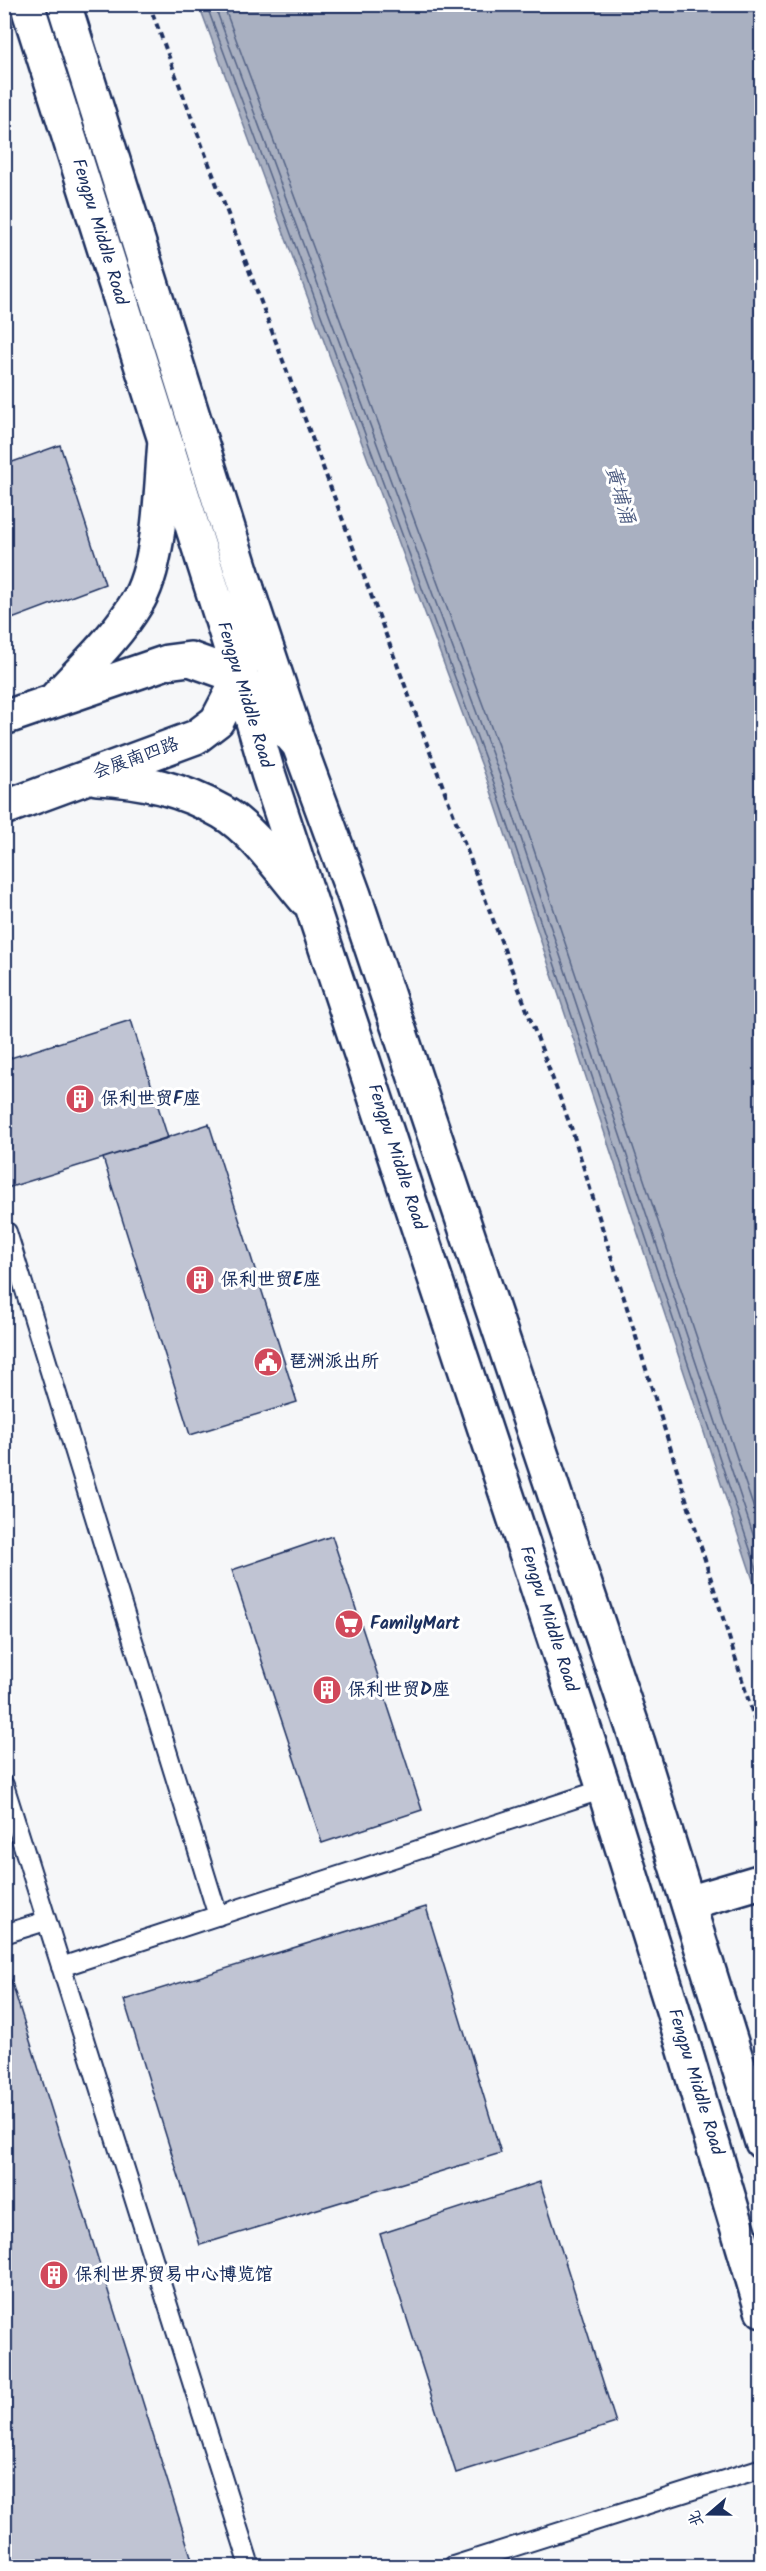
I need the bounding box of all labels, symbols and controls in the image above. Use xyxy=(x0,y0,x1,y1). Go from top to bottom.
street label: Fengpu Middle Road xyxy=(63,155,135,310)
water label: 黄埔涌 xyxy=(595,462,643,529)
street label: Fengpu Middle Road xyxy=(208,618,280,773)
street label: 会展南四路 xyxy=(89,730,183,788)
street label: Fengpu Middle Road xyxy=(359,1080,434,1235)
building icon: 保利世贸F座 xyxy=(64,1083,96,1115)
place label: 保利世贸F座 xyxy=(101,1085,201,1114)
building icon: 保利世贸E座 xyxy=(184,1264,216,1296)
place label: 保利世贸E座 xyxy=(221,1266,321,1295)
public building icon: 琶洲派出所 xyxy=(252,1346,284,1378)
place label: 琶洲派出所 xyxy=(289,1348,379,1377)
street label: Fengpu Middle Road xyxy=(511,1542,586,1697)
supermarket icon: FamilyMart xyxy=(333,1608,365,1640)
place label: FamilyMart xyxy=(370,1610,461,1639)
building icon: 保利世贸D座 xyxy=(311,1674,343,1706)
place label: 保利世贸D座 xyxy=(348,1676,450,1705)
street label: Fengpu Middle Road xyxy=(659,2005,731,2160)
building icon: 保利世界贸易中心博览馆 xyxy=(38,2259,70,2291)
place label: 保利世界贸易中心博览馆 xyxy=(75,2261,273,2290)
north arrow xyxy=(679,2484,739,2544)
text: 北 xyxy=(682,2507,711,2530)

